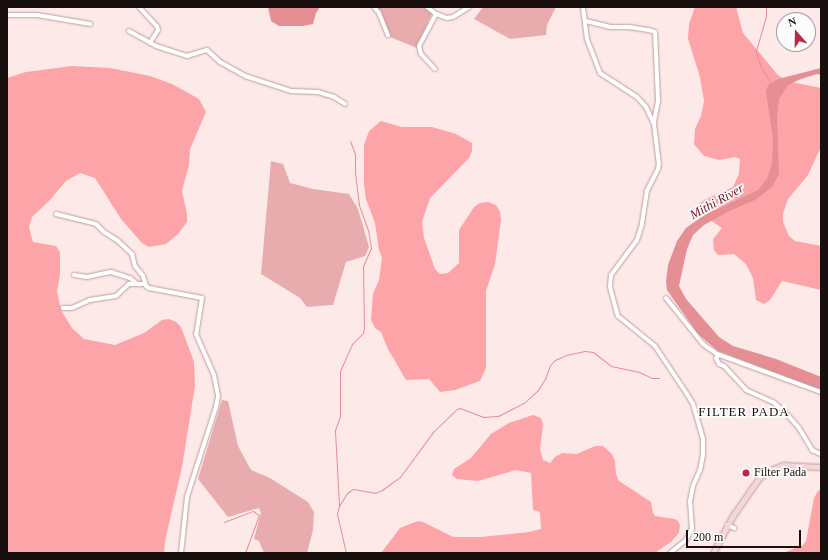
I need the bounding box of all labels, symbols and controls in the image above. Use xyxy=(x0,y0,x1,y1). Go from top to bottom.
north arrow xyxy=(776,12,816,52)
text: N xyxy=(786,15,798,29)
water label: Mithi River xyxy=(687,181,747,223)
district label: FILTER PADA xyxy=(698,404,790,420)
place label: Filter Pada xyxy=(754,466,806,480)
marker: Filter Pada xyxy=(741,468,751,478)
scale bar xyxy=(688,522,803,548)
text: 200 m xyxy=(693,530,723,544)

